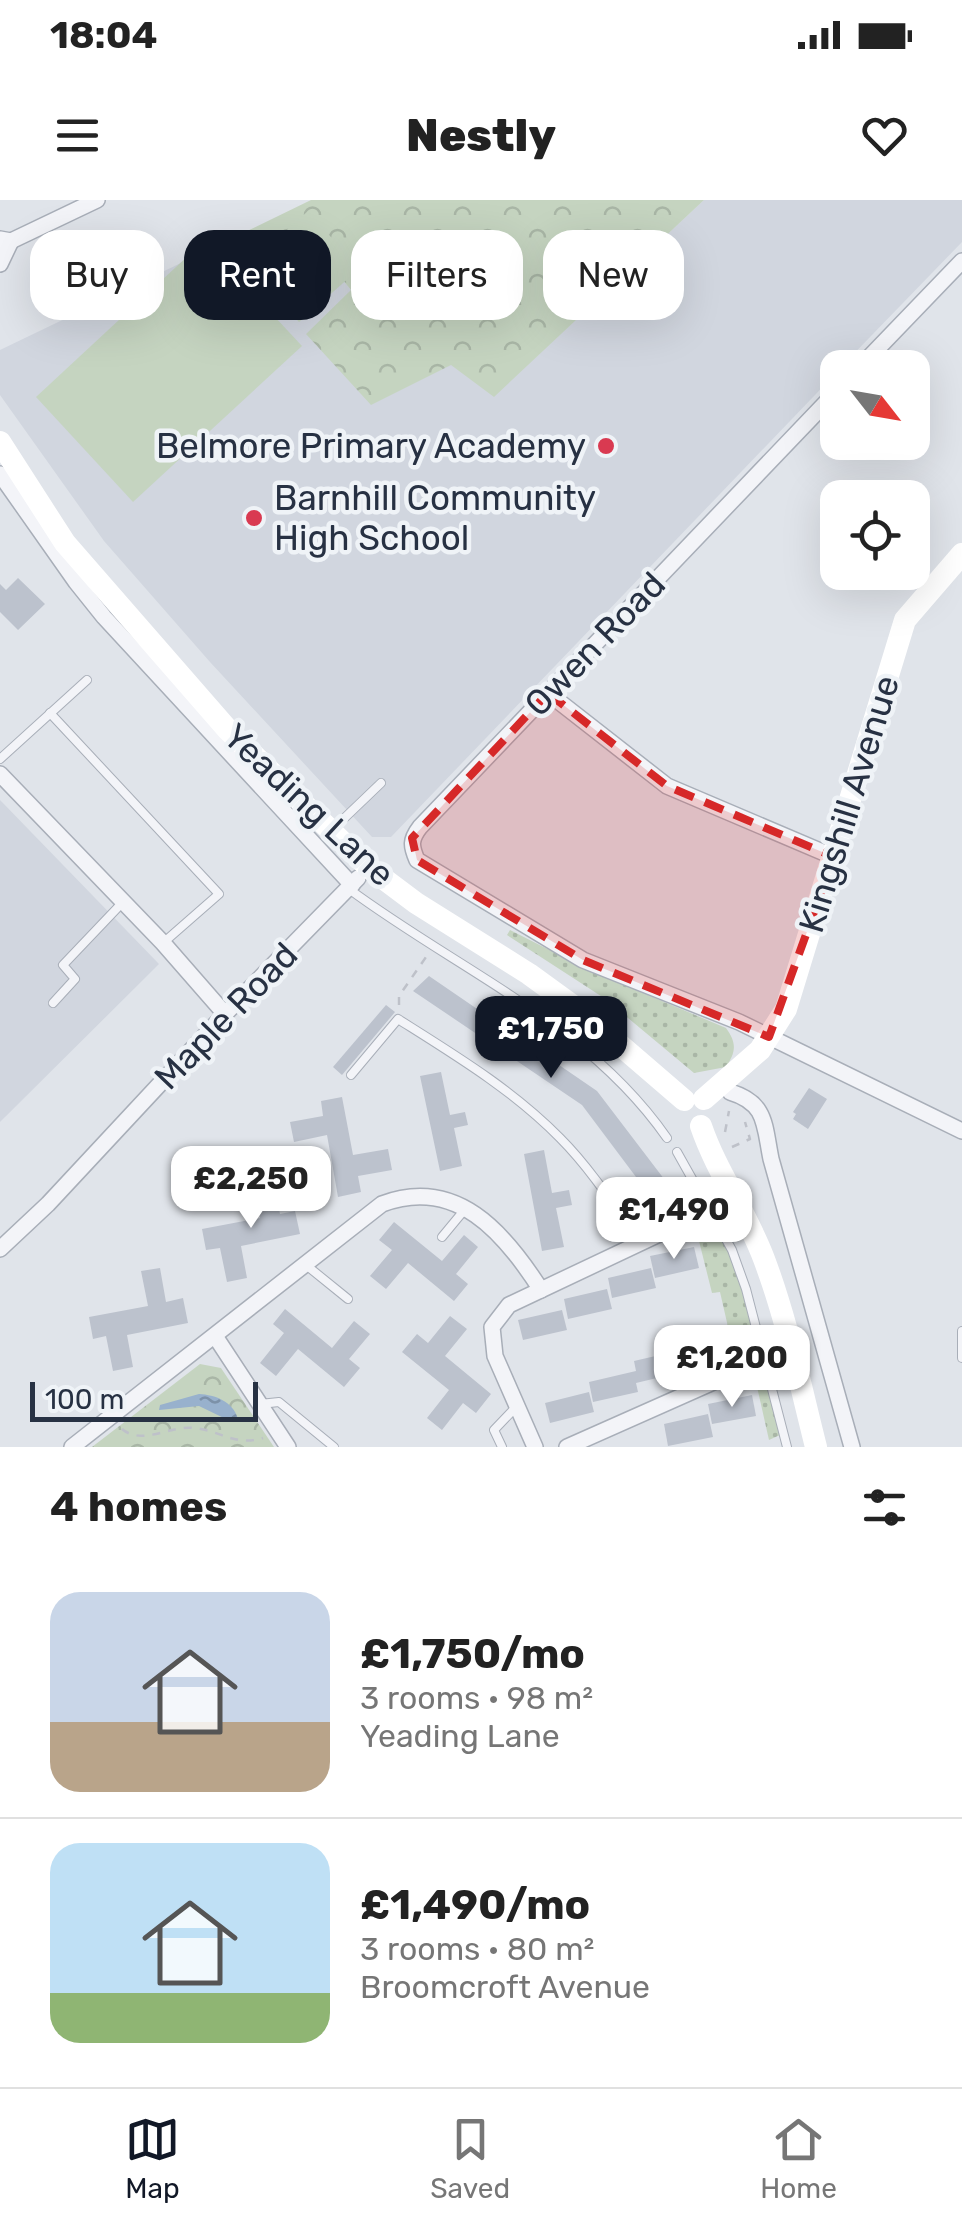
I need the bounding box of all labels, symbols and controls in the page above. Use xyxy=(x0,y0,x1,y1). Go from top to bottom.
text: 18:04 xyxy=(50,12,158,58)
icon: menu xyxy=(50,108,105,163)
icon: heart xyxy=(857,108,912,163)
text: Nestly xyxy=(406,109,556,162)
chip: Buy xyxy=(30,230,164,320)
chip: Rent xyxy=(184,230,331,320)
chip: Filters xyxy=(351,230,523,320)
chip: New xyxy=(543,230,684,320)
north arrow xyxy=(820,350,930,460)
map controls xyxy=(820,350,930,590)
place label: Belmore Primary Academy xyxy=(156,425,586,467)
marker: Belmore Primary Academy xyxy=(595,435,617,457)
place label: Barnhill Community High School xyxy=(274,477,596,559)
button: locate xyxy=(820,480,930,590)
marker: Barnhill Community High School xyxy=(243,507,265,529)
street label: Owen Road xyxy=(516,563,674,725)
street label: Kingshill Avenue xyxy=(790,670,908,938)
street label: Yeading Lane xyxy=(215,715,403,895)
street label: Maple Road xyxy=(146,934,306,1098)
pin: £1,750 xyxy=(470,996,632,1081)
text: £1,750 xyxy=(497,1009,605,1047)
pin: £2,250 xyxy=(170,1146,332,1231)
text: £2,250 xyxy=(193,1159,309,1197)
pin: £1,490 xyxy=(593,1177,755,1262)
text: £1,490 xyxy=(618,1190,730,1228)
pin: £1,200 xyxy=(651,1325,813,1410)
text: £1,200 xyxy=(676,1338,788,1376)
scale bar xyxy=(30,1377,258,1422)
text: 100 m xyxy=(45,1383,124,1416)
icon: filters xyxy=(857,1480,912,1535)
text: 4 homes xyxy=(50,1482,227,1532)
text: £1,750/mo xyxy=(360,1629,585,1679)
icon: home xyxy=(130,1632,250,1752)
text: 3 rooms · 98 m² xyxy=(360,1679,593,1717)
text: Yeading Lane xyxy=(360,1717,560,1755)
text: £1,490/mo xyxy=(360,1880,590,1930)
icon: home xyxy=(130,1883,250,2003)
text: 3 rooms · 80 m² xyxy=(360,1930,595,1968)
text: Broomcroft Avenue xyxy=(360,1968,650,2006)
tab: Map xyxy=(125,2112,180,2205)
tab: Saved xyxy=(430,2112,510,2205)
tab: Home xyxy=(760,2112,837,2205)

